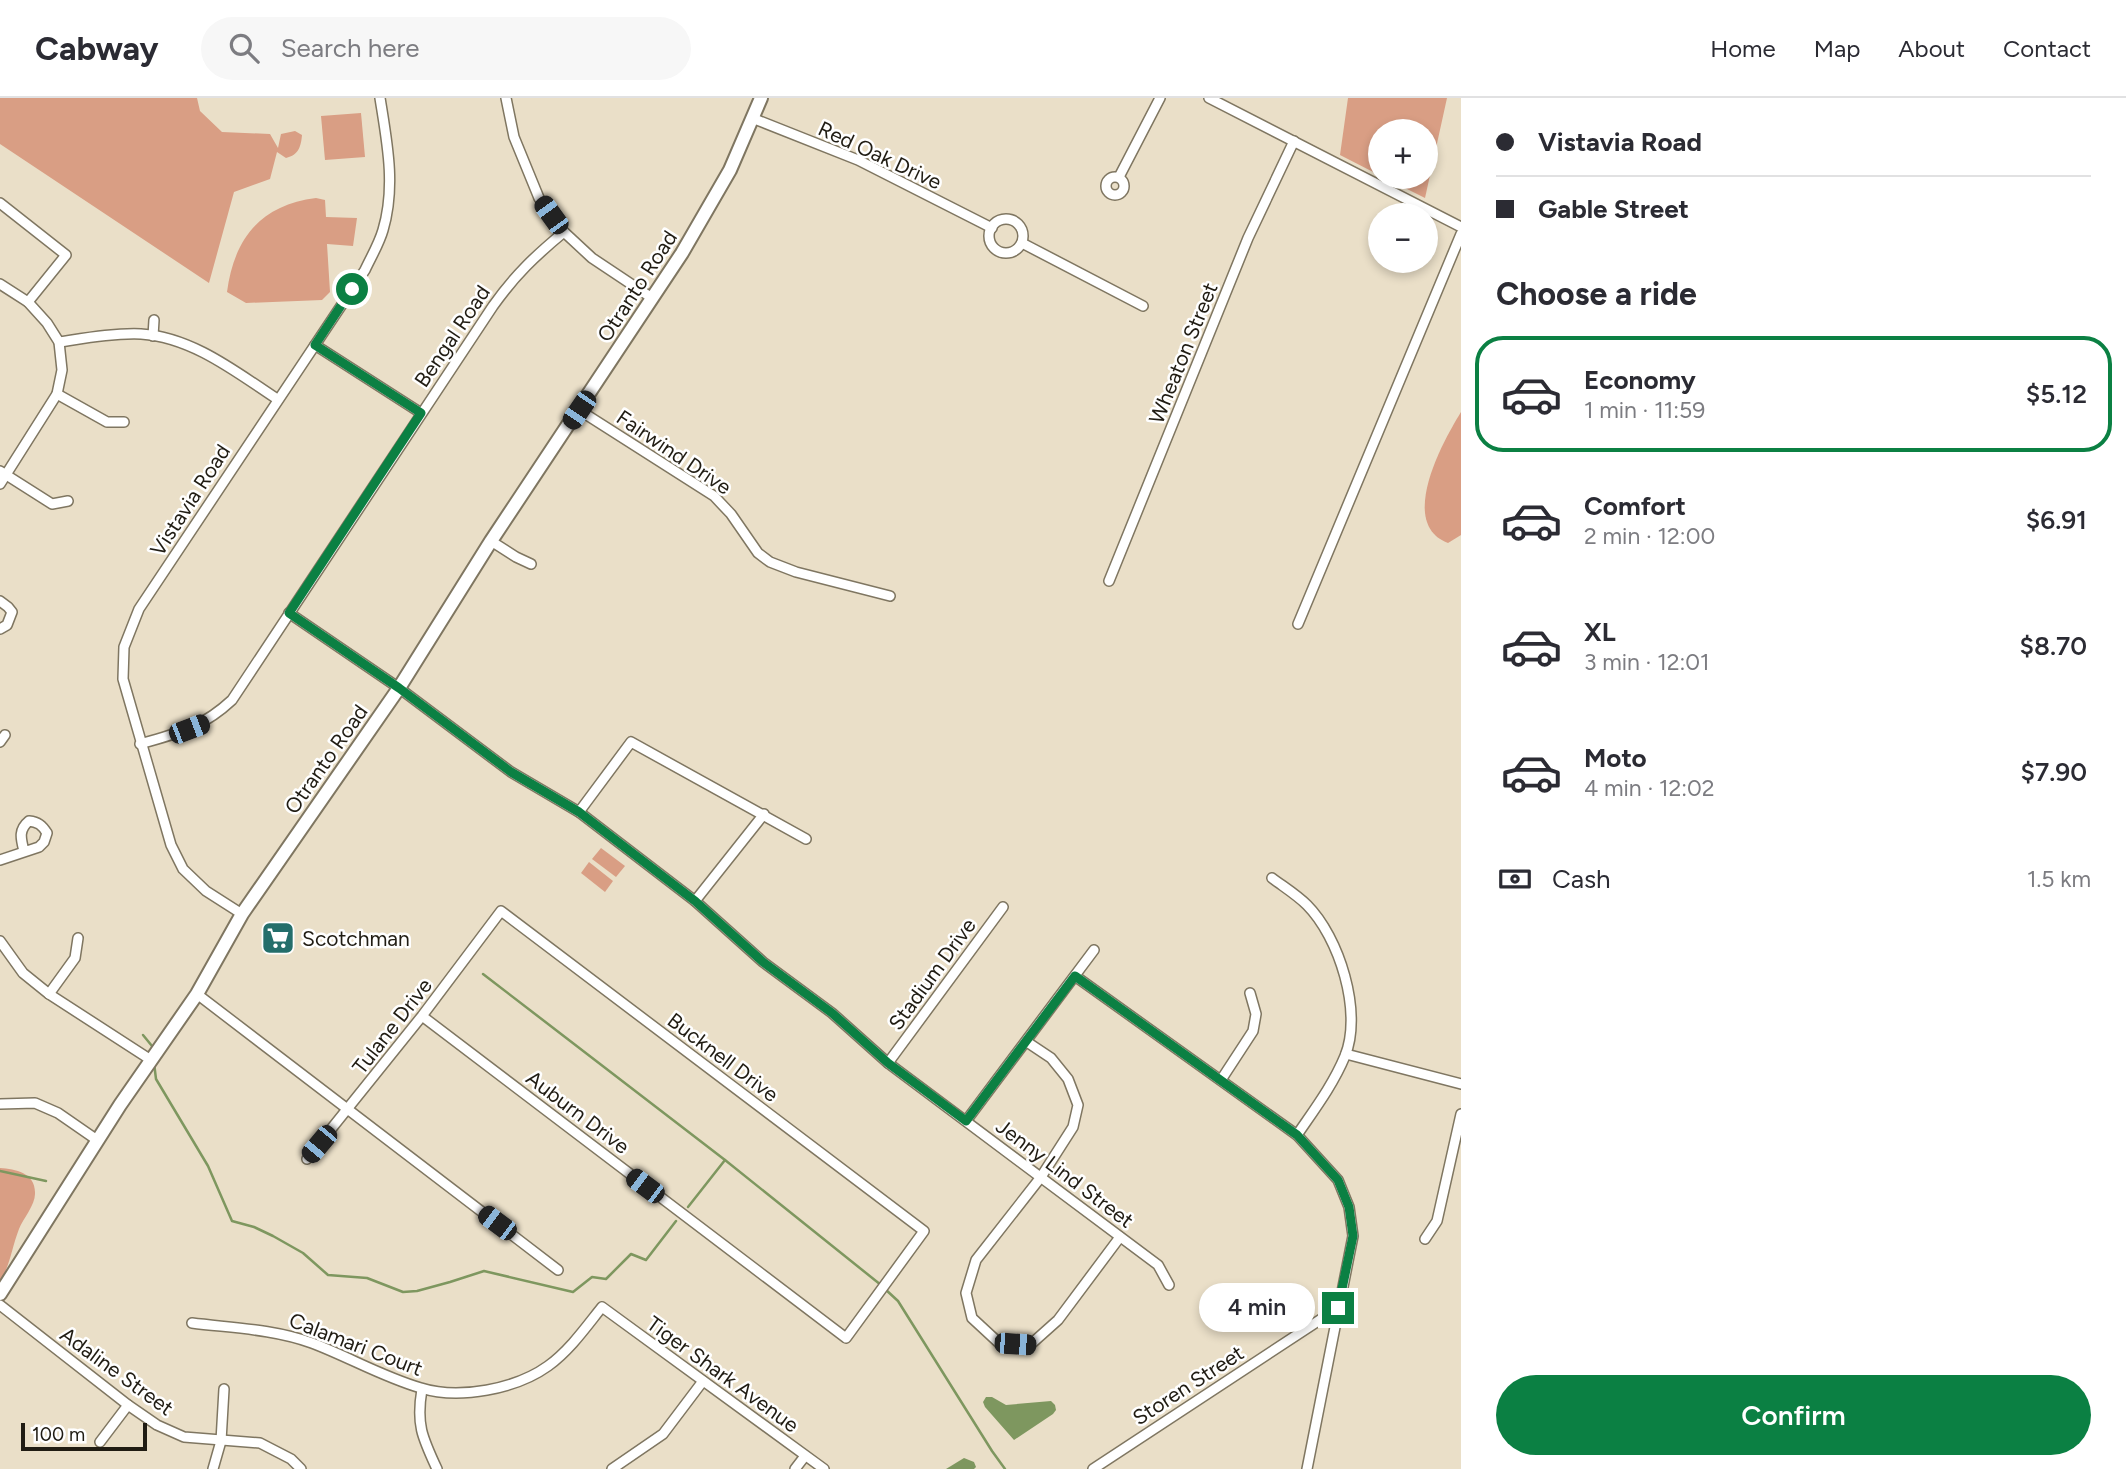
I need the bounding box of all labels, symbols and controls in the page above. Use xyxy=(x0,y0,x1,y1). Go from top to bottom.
search box xyxy=(201,17,691,80)
text: Cabway xyxy=(35,29,159,68)
icon: search xyxy=(225,29,263,67)
text: Search here xyxy=(281,32,420,64)
text: Home xyxy=(1710,34,1776,63)
text: Map xyxy=(1814,34,1860,63)
text: About xyxy=(1898,34,1965,63)
text: Contact xyxy=(2003,34,2091,63)
street label: Red Oak Drive xyxy=(814,116,946,194)
map controls xyxy=(1368,119,1438,273)
button: + xyxy=(1368,119,1438,189)
text: Vistavia Road xyxy=(1538,126,1702,158)
car xyxy=(531,192,572,238)
text: Gable Street xyxy=(1538,193,1689,225)
button: − xyxy=(1368,203,1438,273)
street label: Otranto Road xyxy=(592,226,682,346)
route start xyxy=(336,273,368,305)
text: Choose a ride xyxy=(1496,275,1697,313)
street label: Wheaton Street xyxy=(1143,279,1223,427)
street label: Bengal Road xyxy=(409,280,495,392)
icon: car xyxy=(1500,363,1563,426)
text: Economy xyxy=(1584,364,1696,396)
text: $5.12 xyxy=(2026,378,2087,410)
car xyxy=(559,387,600,433)
text: 1 min · 11:59 xyxy=(1584,396,1705,424)
street label: Fairwind Drive xyxy=(612,404,736,500)
street label: Vistavia Road xyxy=(145,440,235,560)
icon: car xyxy=(1500,489,1563,552)
text: Comfort xyxy=(1584,490,1686,522)
text: $6.91 xyxy=(2026,504,2087,536)
text: 2 min · 12:00 xyxy=(1584,522,1715,550)
icon: car xyxy=(1500,615,1563,678)
text: XL xyxy=(1584,616,1616,648)
text: $8.70 xyxy=(2020,630,2087,662)
text: 3 min · 12:01 xyxy=(1584,648,1710,676)
street label: Otranto Road xyxy=(279,700,373,818)
car xyxy=(166,712,213,746)
icon: car xyxy=(1500,741,1563,804)
text: Moto xyxy=(1584,742,1647,774)
text: $7.90 xyxy=(2021,756,2087,788)
text: 4 min · 12:02 xyxy=(1584,774,1715,802)
icon: cash xyxy=(1496,860,1534,898)
text: Cash xyxy=(1552,863,1611,895)
text: 1.5 km xyxy=(2027,865,2091,893)
street label: Stadium Drive xyxy=(883,913,981,1035)
supermarket icon: Scotchman xyxy=(259,919,297,957)
place label: Scotchman xyxy=(302,926,410,951)
street label: Tulane Drive xyxy=(347,973,437,1079)
street label: Bucknell Drive xyxy=(663,1007,783,1107)
street label: Auburn Drive xyxy=(522,1065,634,1159)
street label: Jenny Lind Street xyxy=(991,1113,1139,1233)
car xyxy=(298,1121,341,1167)
car xyxy=(622,1165,669,1207)
car xyxy=(474,1202,521,1244)
callout: 4 min xyxy=(1198,1284,1314,1332)
route end xyxy=(1322,1292,1354,1324)
text: 4 min xyxy=(1228,1293,1286,1321)
street label: Calamari Court xyxy=(286,1307,426,1381)
street label: Tiger Shark Avenue xyxy=(642,1311,804,1437)
street label: Adaline Street xyxy=(56,1322,178,1420)
car xyxy=(994,1332,1037,1356)
street label: Storen Street xyxy=(1128,1340,1248,1430)
button: Confirm xyxy=(1496,1375,2091,1455)
scale bar xyxy=(21,1420,147,1452)
text: 100 m xyxy=(32,1423,85,1446)

